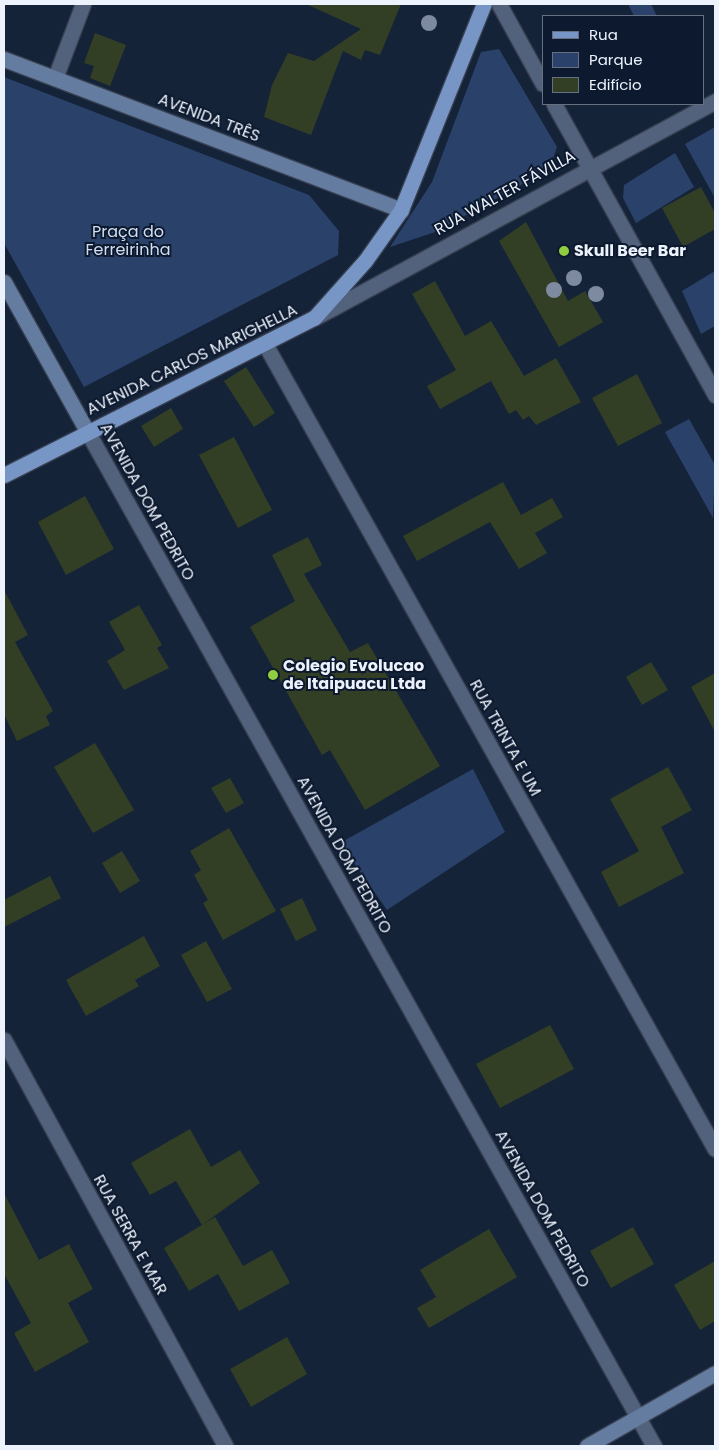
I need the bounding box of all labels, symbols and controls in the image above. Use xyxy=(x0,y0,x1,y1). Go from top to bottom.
legend xyxy=(542,15,704,105)
text: Rua xyxy=(589,24,618,45)
text: Parque xyxy=(589,49,642,70)
text: Edifício xyxy=(589,74,642,95)
street label: AVENIDA TRÊS xyxy=(155,90,263,146)
street label: RUA WALTER FÁVILLA xyxy=(431,146,579,240)
park label: Praça do Ferreirinha xyxy=(86,222,170,260)
place label: Skull Beer Bar xyxy=(574,241,686,261)
marker: Skull Beer Bar xyxy=(558,245,570,257)
street label: AVENIDA CARLOS MARIGHELLA xyxy=(84,301,300,419)
street label: AVENIDA DOM PEDRITO xyxy=(96,420,198,584)
place label: Colegio Evolucao de Itaipuacu Ltda xyxy=(283,656,426,694)
marker: Colegio Evolucao de Itaipuacu Ltda xyxy=(267,669,279,681)
street label: RUA TRINTA E UM xyxy=(465,677,545,799)
street label: AVENIDA DOM PEDRITO xyxy=(293,773,395,937)
street label: AVENIDA DOM PEDRITO xyxy=(491,1127,593,1291)
street label: RUA SERRA E MAR xyxy=(89,1172,171,1298)

